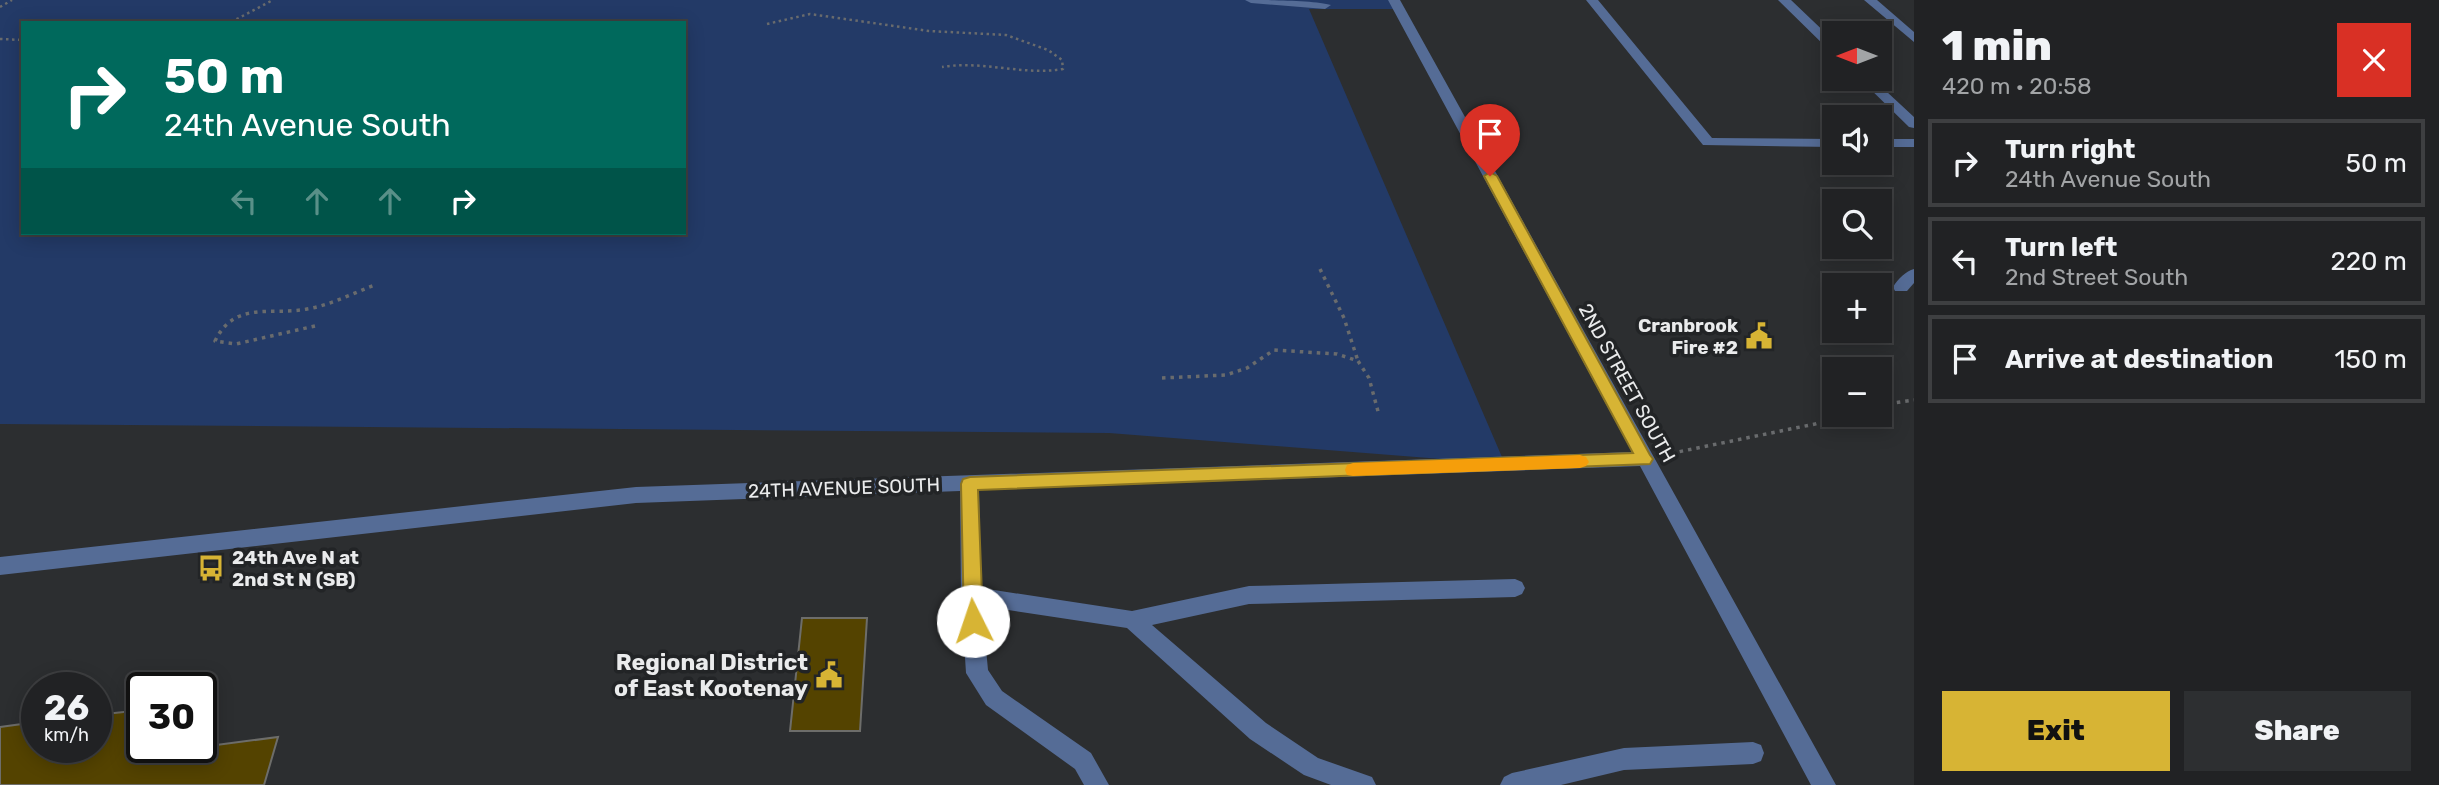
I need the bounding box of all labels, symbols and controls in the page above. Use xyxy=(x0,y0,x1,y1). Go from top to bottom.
north arrow xyxy=(1822,21,1892,91)
map controls xyxy=(1822,21,1892,427)
text: 1 min xyxy=(1942,21,2052,71)
button: close xyxy=(2337,23,2411,97)
text: 50 m xyxy=(164,47,284,105)
icon: right xyxy=(49,49,140,140)
text: 420 m · 20:58 xyxy=(1942,72,2092,100)
pin xyxy=(1460,104,1520,176)
button: sound xyxy=(1822,105,1892,175)
text: 24th Avenue South xyxy=(164,106,451,144)
icon: arrive xyxy=(1471,115,1509,153)
text: Turn right xyxy=(2005,134,2135,165)
icon: right xyxy=(1946,144,1984,182)
text: 50 m xyxy=(2346,148,2407,179)
text: 24th Avenue South xyxy=(2005,165,2211,193)
icon: left xyxy=(225,182,263,220)
icon: ahead xyxy=(298,182,336,220)
icon: ahead xyxy=(371,182,409,220)
icon: right xyxy=(444,182,482,220)
button: search xyxy=(1822,189,1892,259)
text: Turn left xyxy=(2005,232,2117,263)
icon: left xyxy=(1946,242,1984,280)
text: 220 m xyxy=(2330,246,2407,277)
text: 2nd Street South xyxy=(2005,263,2188,291)
button: + xyxy=(1822,273,1892,343)
street label: 2ND STREET SOUTH xyxy=(1574,300,1680,466)
place label: Cranbrook Fire #2 xyxy=(1638,314,1738,359)
public building icon: Cranbrook Fire #2 xyxy=(1744,321,1774,351)
icon: arrive xyxy=(1946,340,1984,378)
text: Arrive at destination xyxy=(2005,344,2273,375)
text: 150 m xyxy=(2334,344,2407,375)
button: − xyxy=(1822,357,1892,427)
street label: 24TH AVENUE SOUTH xyxy=(748,473,940,503)
place label: 24th Ave N at 2nd St N (SB) xyxy=(232,546,359,591)
bus stop icon: 24th Ave N at 2nd St N (SB) xyxy=(196,553,226,583)
position arrow xyxy=(936,584,1010,658)
place label: Regional District of East Kootenay xyxy=(614,648,808,702)
public building icon: Regional District of East Kootenay xyxy=(814,660,844,690)
speed limit sign: 30 xyxy=(126,672,217,763)
text: 26 xyxy=(44,687,89,729)
button: Exit xyxy=(1942,691,2170,771)
button: Share xyxy=(2184,691,2411,771)
text: km/h xyxy=(44,724,89,746)

